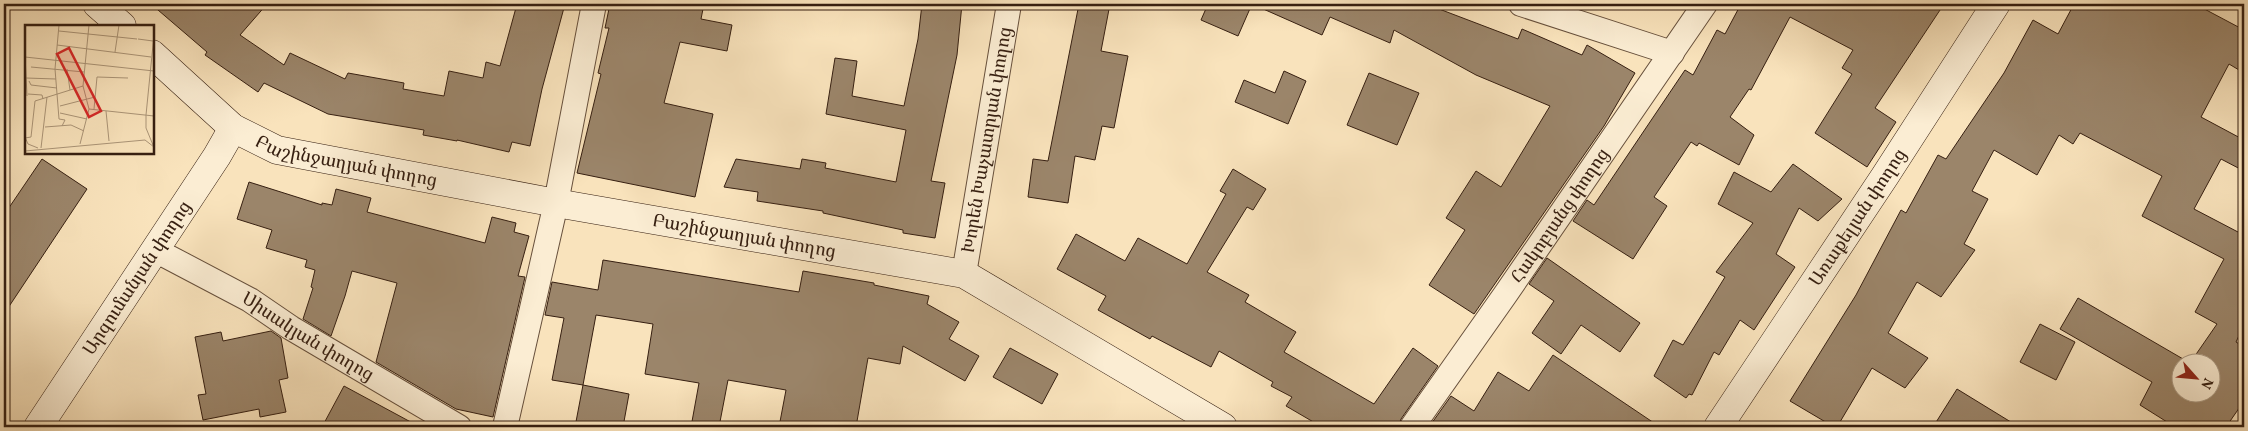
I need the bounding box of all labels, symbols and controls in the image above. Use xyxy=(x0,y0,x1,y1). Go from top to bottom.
inset map xyxy=(25,25,154,154)
street label: Խորեն Խաչատրյան փողոց xyxy=(957,25,1019,255)
street label: Բաշինջաղյան փողոց xyxy=(250,130,439,194)
street label: Հակոբյանց փողոց xyxy=(1506,144,1616,289)
street label: Առաքելյան փողոց xyxy=(1804,144,1913,292)
street label: Արզումանյան փողոց xyxy=(78,196,198,361)
street label: Բաշինջաղյան փողոց xyxy=(650,209,838,265)
street label: Սիսակյան փողոց xyxy=(237,287,378,388)
north arrow xyxy=(2170,354,2220,404)
text: N xyxy=(2195,374,2217,392)

